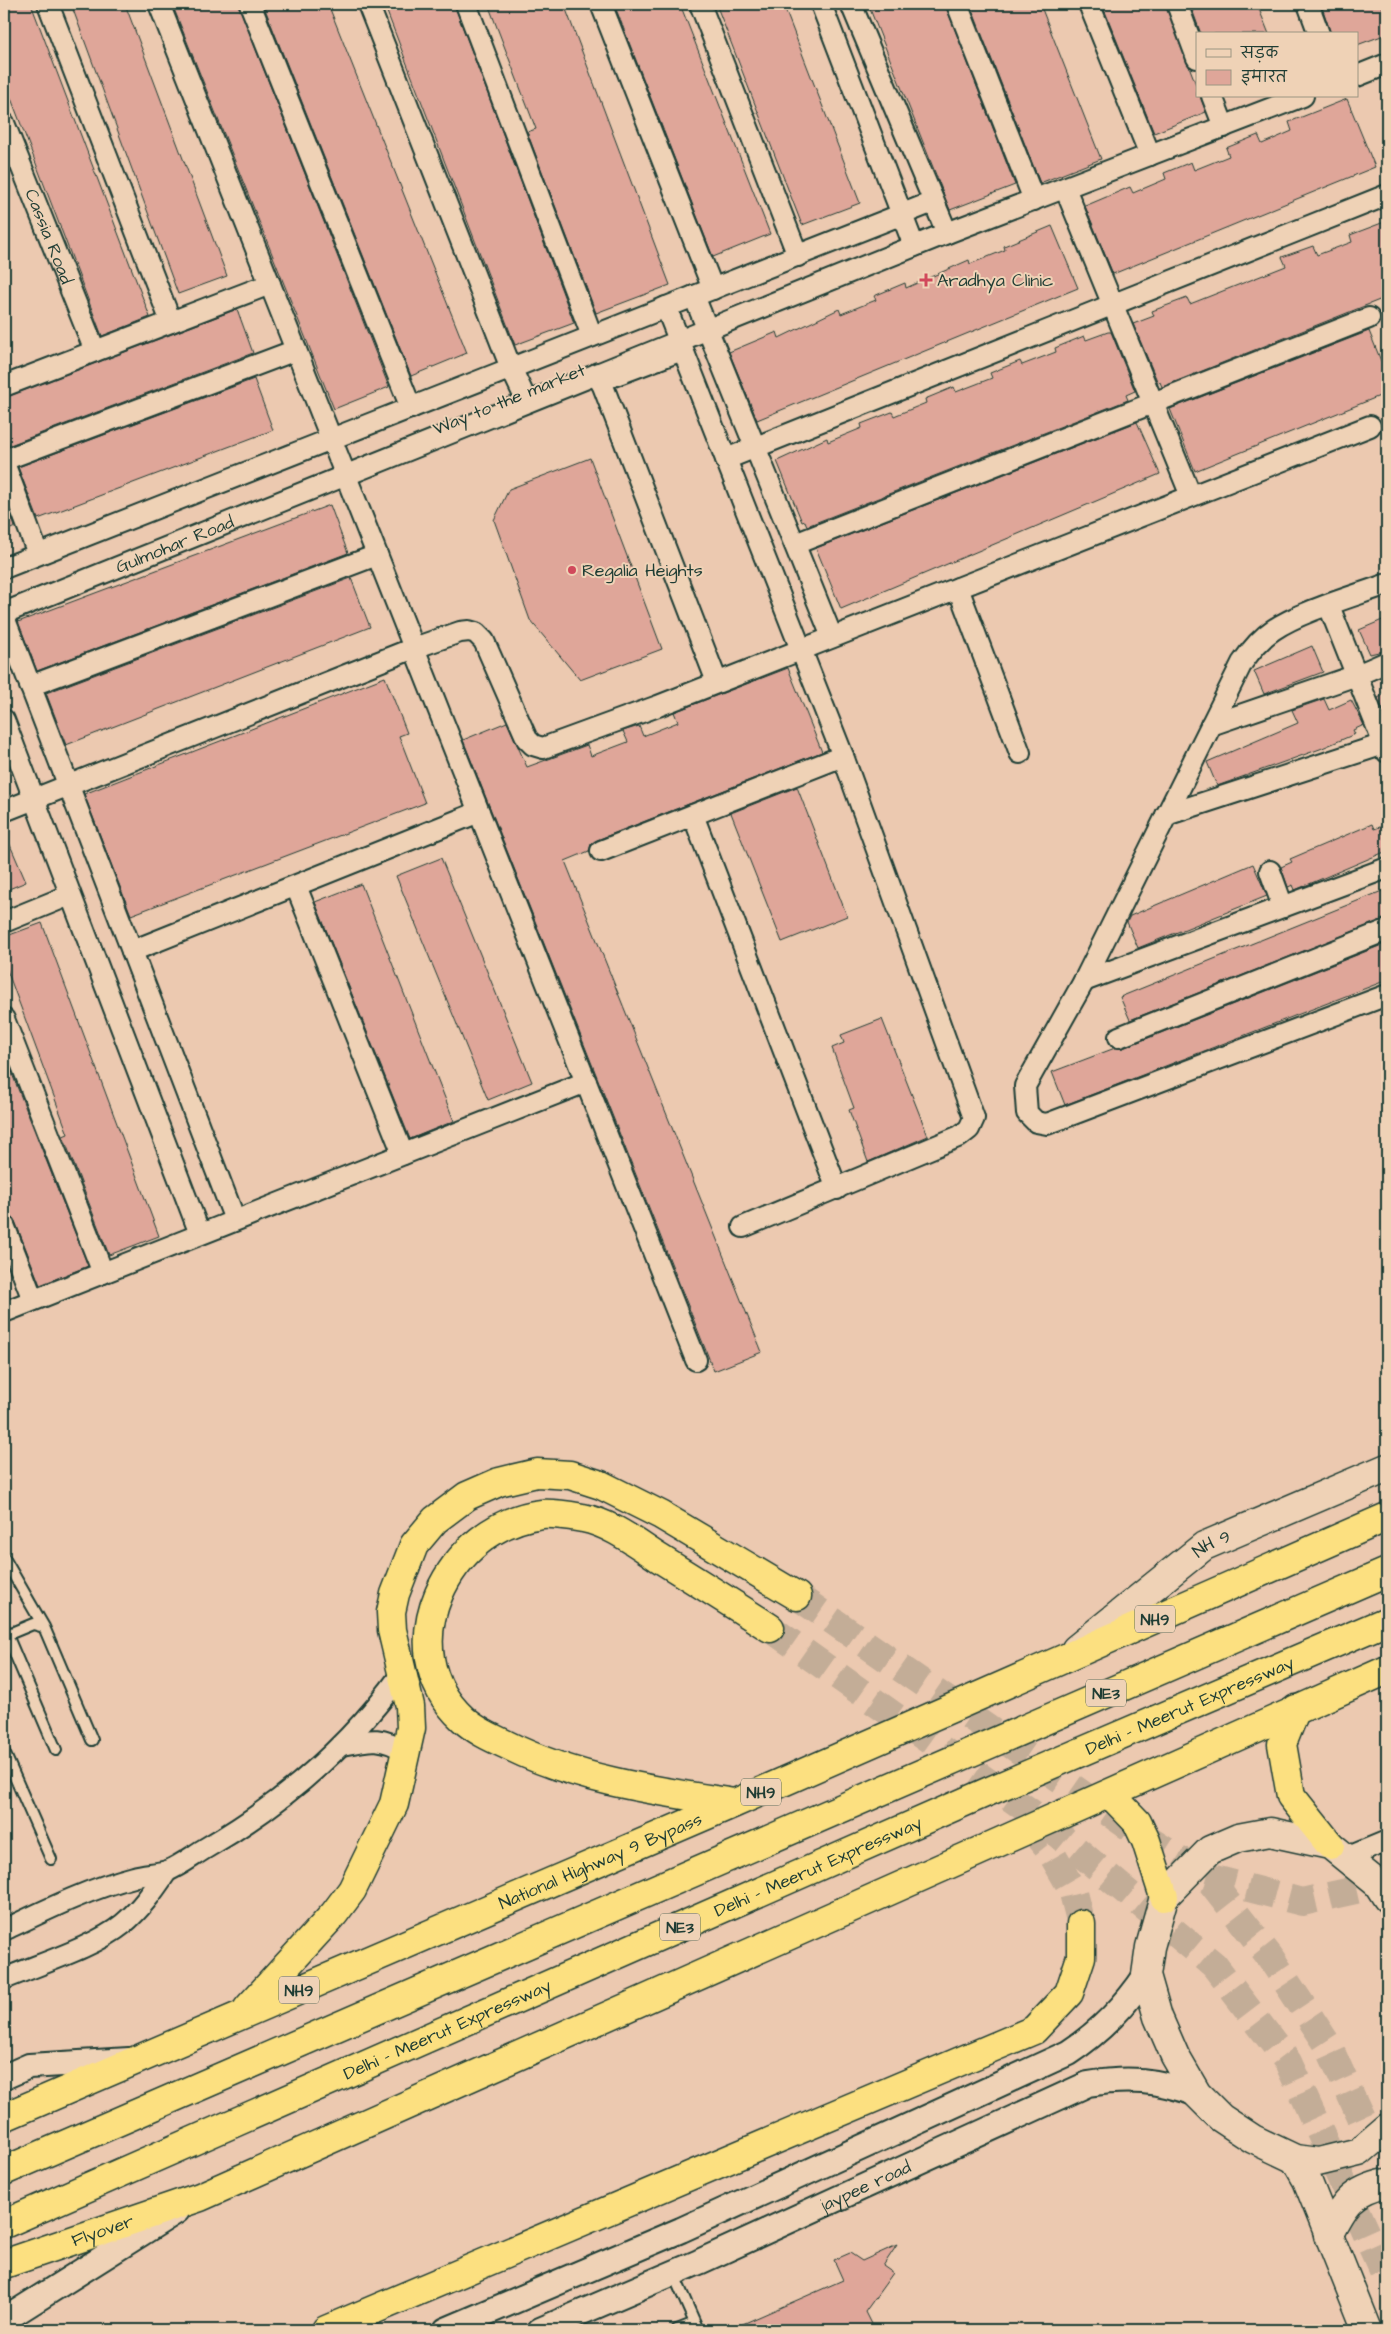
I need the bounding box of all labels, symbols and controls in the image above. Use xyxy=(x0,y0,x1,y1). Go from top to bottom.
legend xyxy=(1196,32,1358,98)
text: सड़क xyxy=(1240,43,1279,64)
text: इमारत xyxy=(1241,67,1288,88)
street label: Cassia Road xyxy=(19,185,79,288)
place label: Aradhya Clinic xyxy=(937,268,1053,294)
marker: Aradhya Clinic xyxy=(919,273,933,287)
street label: Way to the market xyxy=(429,357,590,442)
street label: Gulmohar Road xyxy=(112,510,238,580)
place label: Regalia Heights xyxy=(582,558,703,584)
marker: Regalia Heights xyxy=(566,564,578,576)
street label: NH 9 xyxy=(1187,1524,1234,1564)
road number: NH9 xyxy=(1135,1606,1175,1632)
street label: Delhi - Meerut Expressway xyxy=(1082,1650,1298,1762)
road number: NE3 xyxy=(1086,1680,1126,1706)
road number: NH9 xyxy=(741,1778,781,1805)
street label: National Highway 9 Bypass xyxy=(495,1807,706,1916)
street label: Delhi - Meerut Expressway xyxy=(710,1810,926,1923)
road number: NE3 xyxy=(660,1914,700,1940)
street label: Delhi - Meerut Expressway xyxy=(340,1973,556,2086)
road number: NH9 xyxy=(279,1976,319,2004)
street label: jaypee road xyxy=(814,2155,915,2219)
street label: Flyover xyxy=(68,2209,137,2253)

